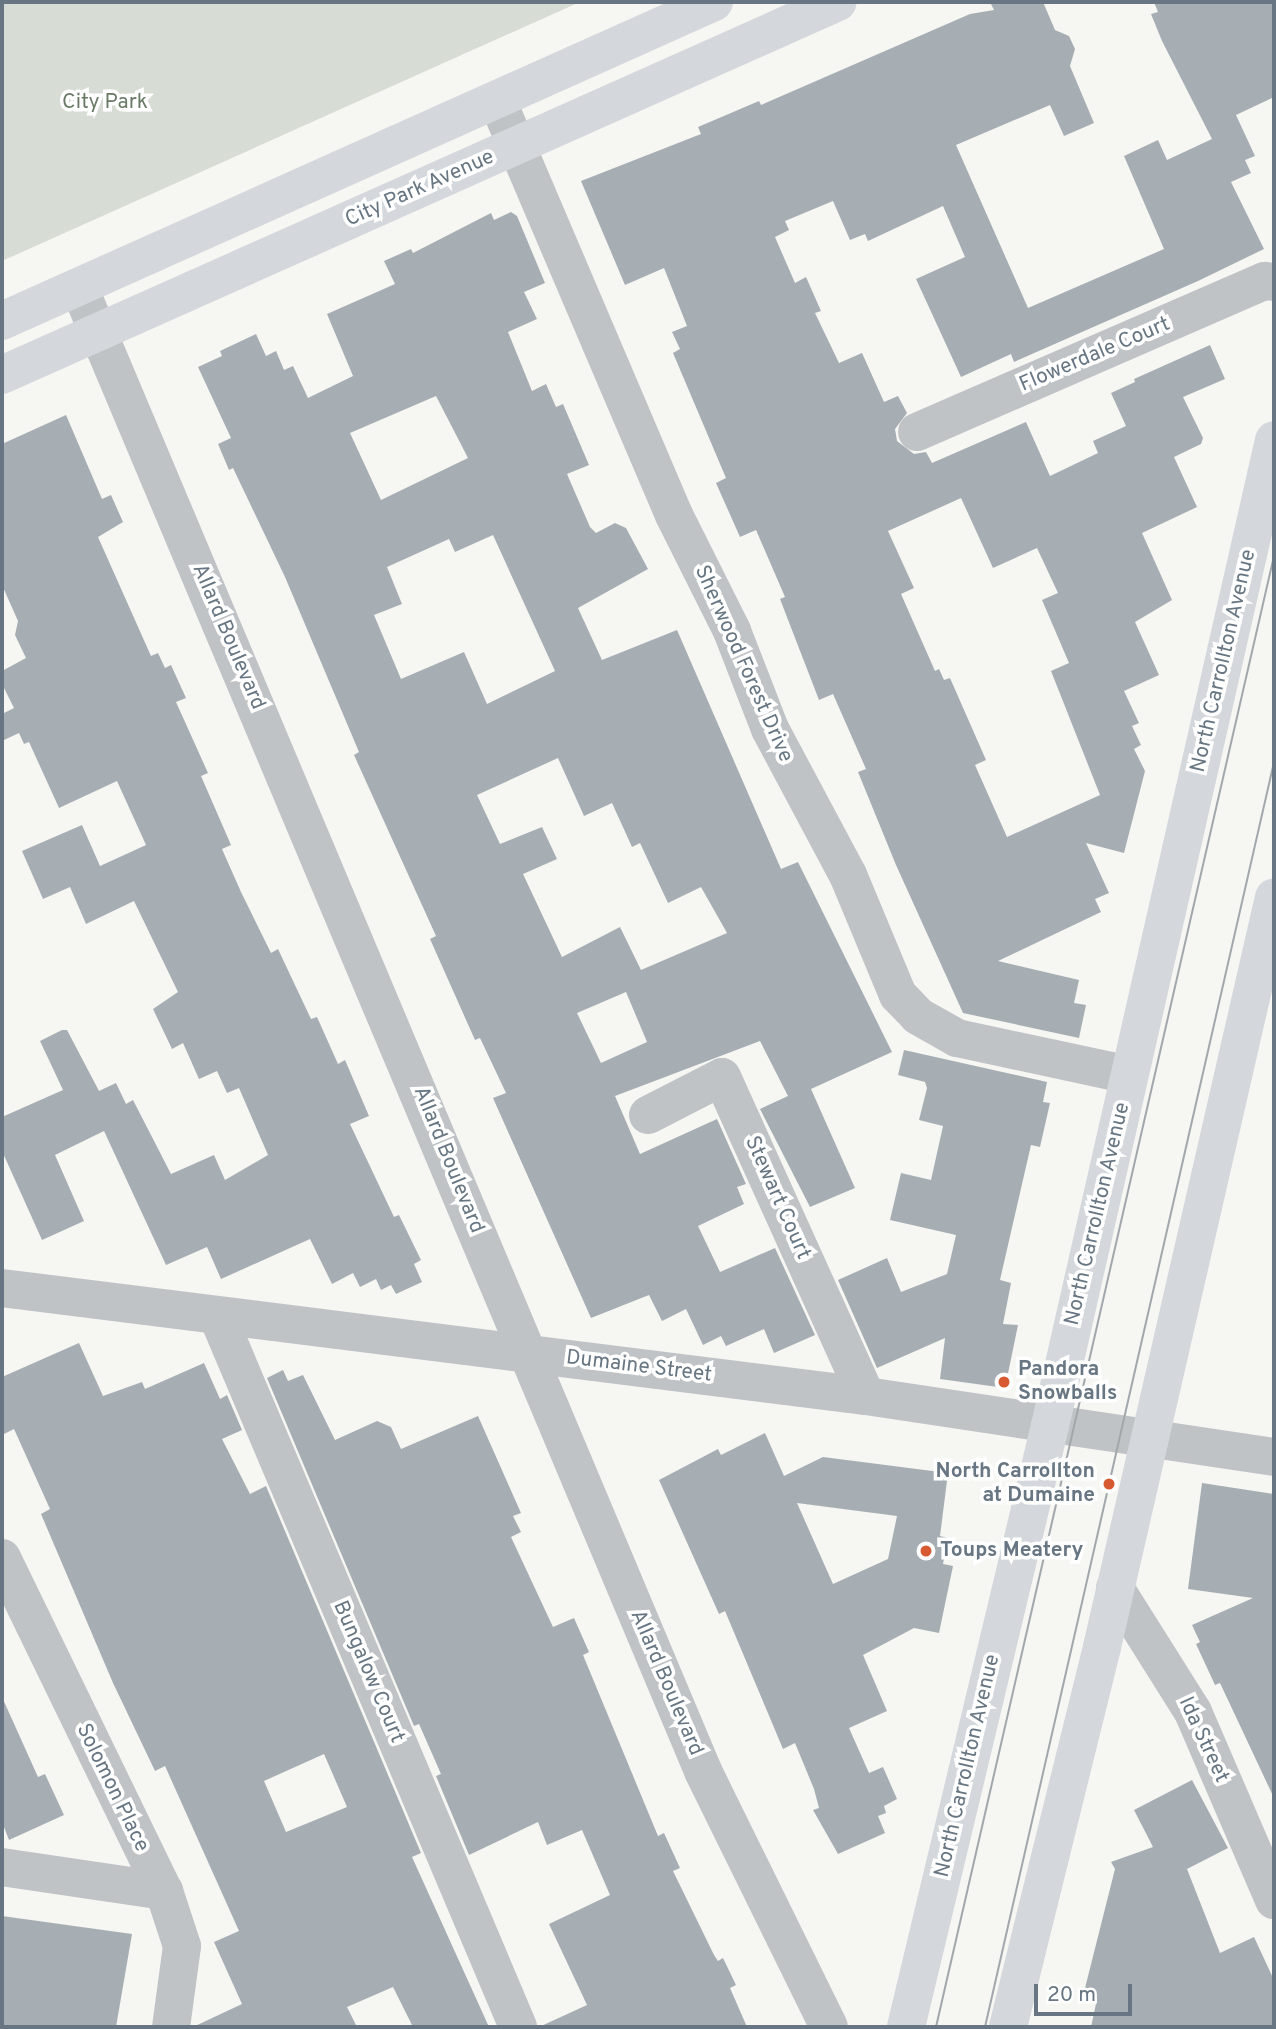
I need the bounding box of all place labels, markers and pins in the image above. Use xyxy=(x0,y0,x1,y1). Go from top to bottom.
place label: Pandora Snowballs xyxy=(1018,1357,1117,1407)
marker: Pandora Snowballs xyxy=(996,1374,1012,1390)
place label: North Carrollton at Dumaine xyxy=(936,1459,1095,1509)
marker: North Carrollton at Dumaine xyxy=(1101,1476,1117,1492)
place label: Toups Meatery xyxy=(940,1538,1083,1564)
marker: Toups Meatery xyxy=(918,1543,934,1559)

